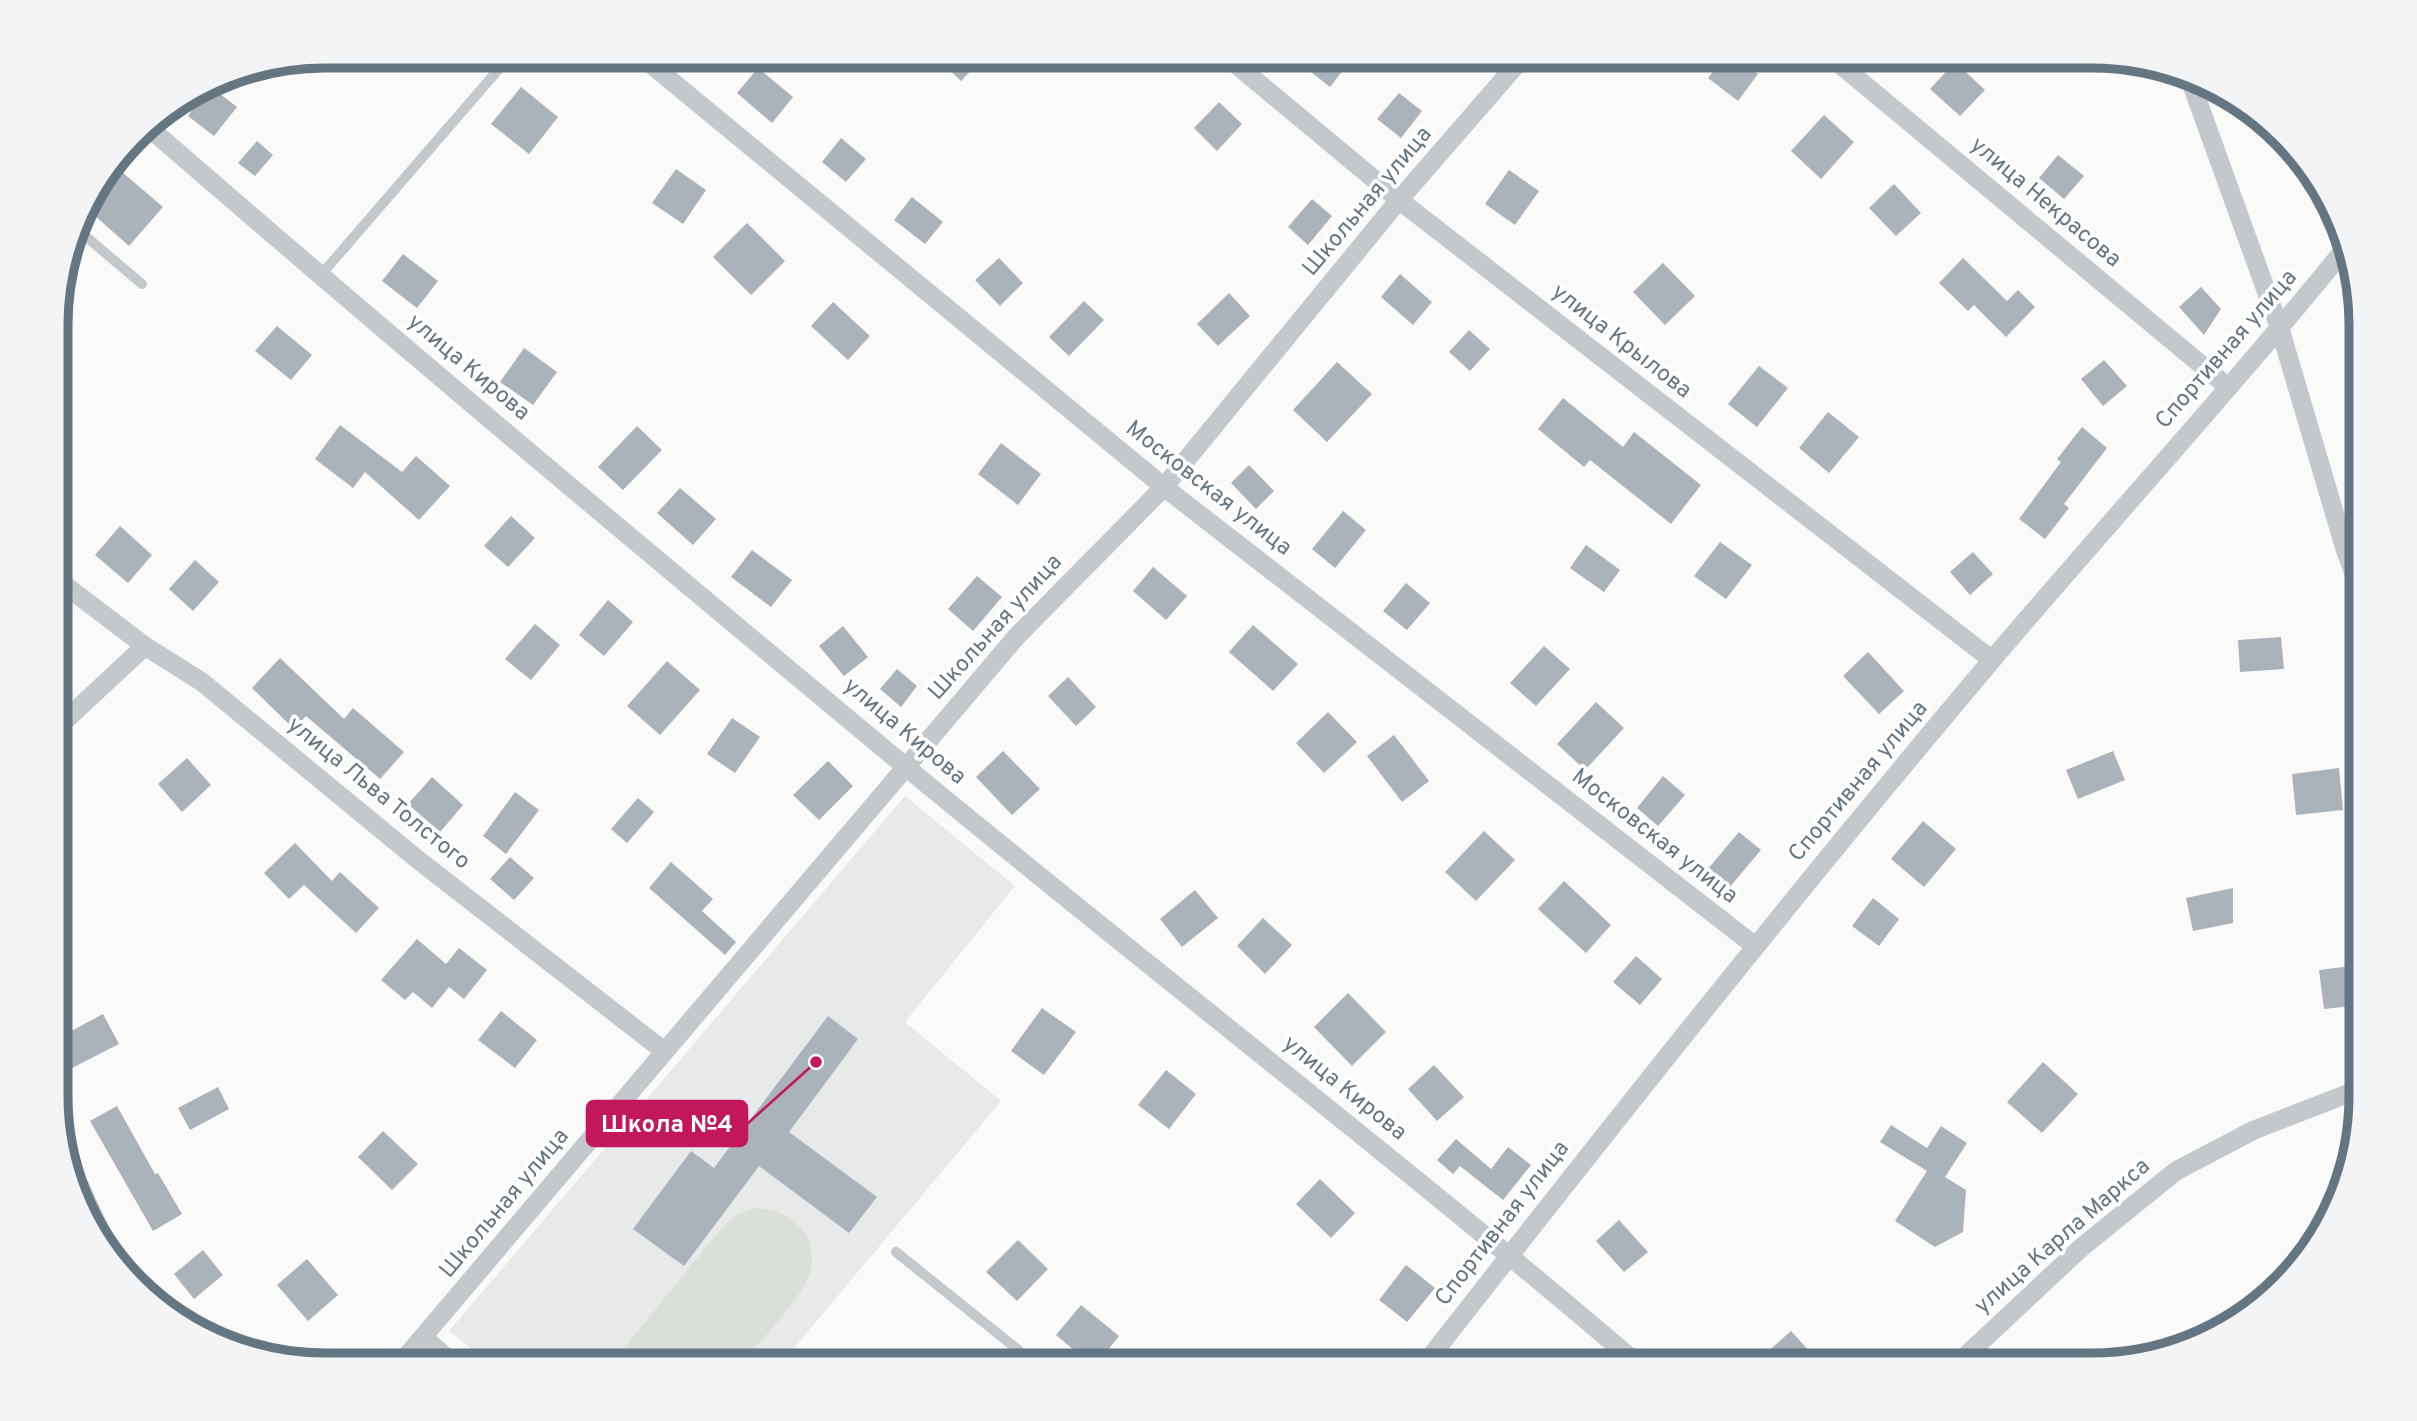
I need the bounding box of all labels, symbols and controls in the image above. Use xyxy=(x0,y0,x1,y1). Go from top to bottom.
street label: Школьная улица xyxy=(1297,121,1439,283)
street label: улица Некрасова xyxy=(1963,131,2127,275)
street label: Спортивная улица xyxy=(2150,264,2304,436)
street label: улица Крылова xyxy=(1545,278,1697,406)
street label: улица Кирова xyxy=(401,308,535,428)
street label: Московская улица xyxy=(1119,415,1297,563)
street label: Школьная улица xyxy=(923,549,1069,707)
street label: улица Кирова xyxy=(837,672,971,792)
street label: Спортивная улица xyxy=(1783,695,1935,869)
street label: улица Льва Толстого xyxy=(281,711,475,877)
street label: Московская улица xyxy=(1565,763,1743,911)
street label: улица Кирова xyxy=(1276,1030,1412,1148)
callout: Школа №4 xyxy=(587,1101,747,1146)
text: Школа №4 xyxy=(601,1111,733,1141)
street label: Школьная улица xyxy=(434,1123,576,1285)
street label: Спортивная улица xyxy=(1429,1136,1577,1312)
street label: улица Карла Маркса xyxy=(1969,1153,2157,1321)

